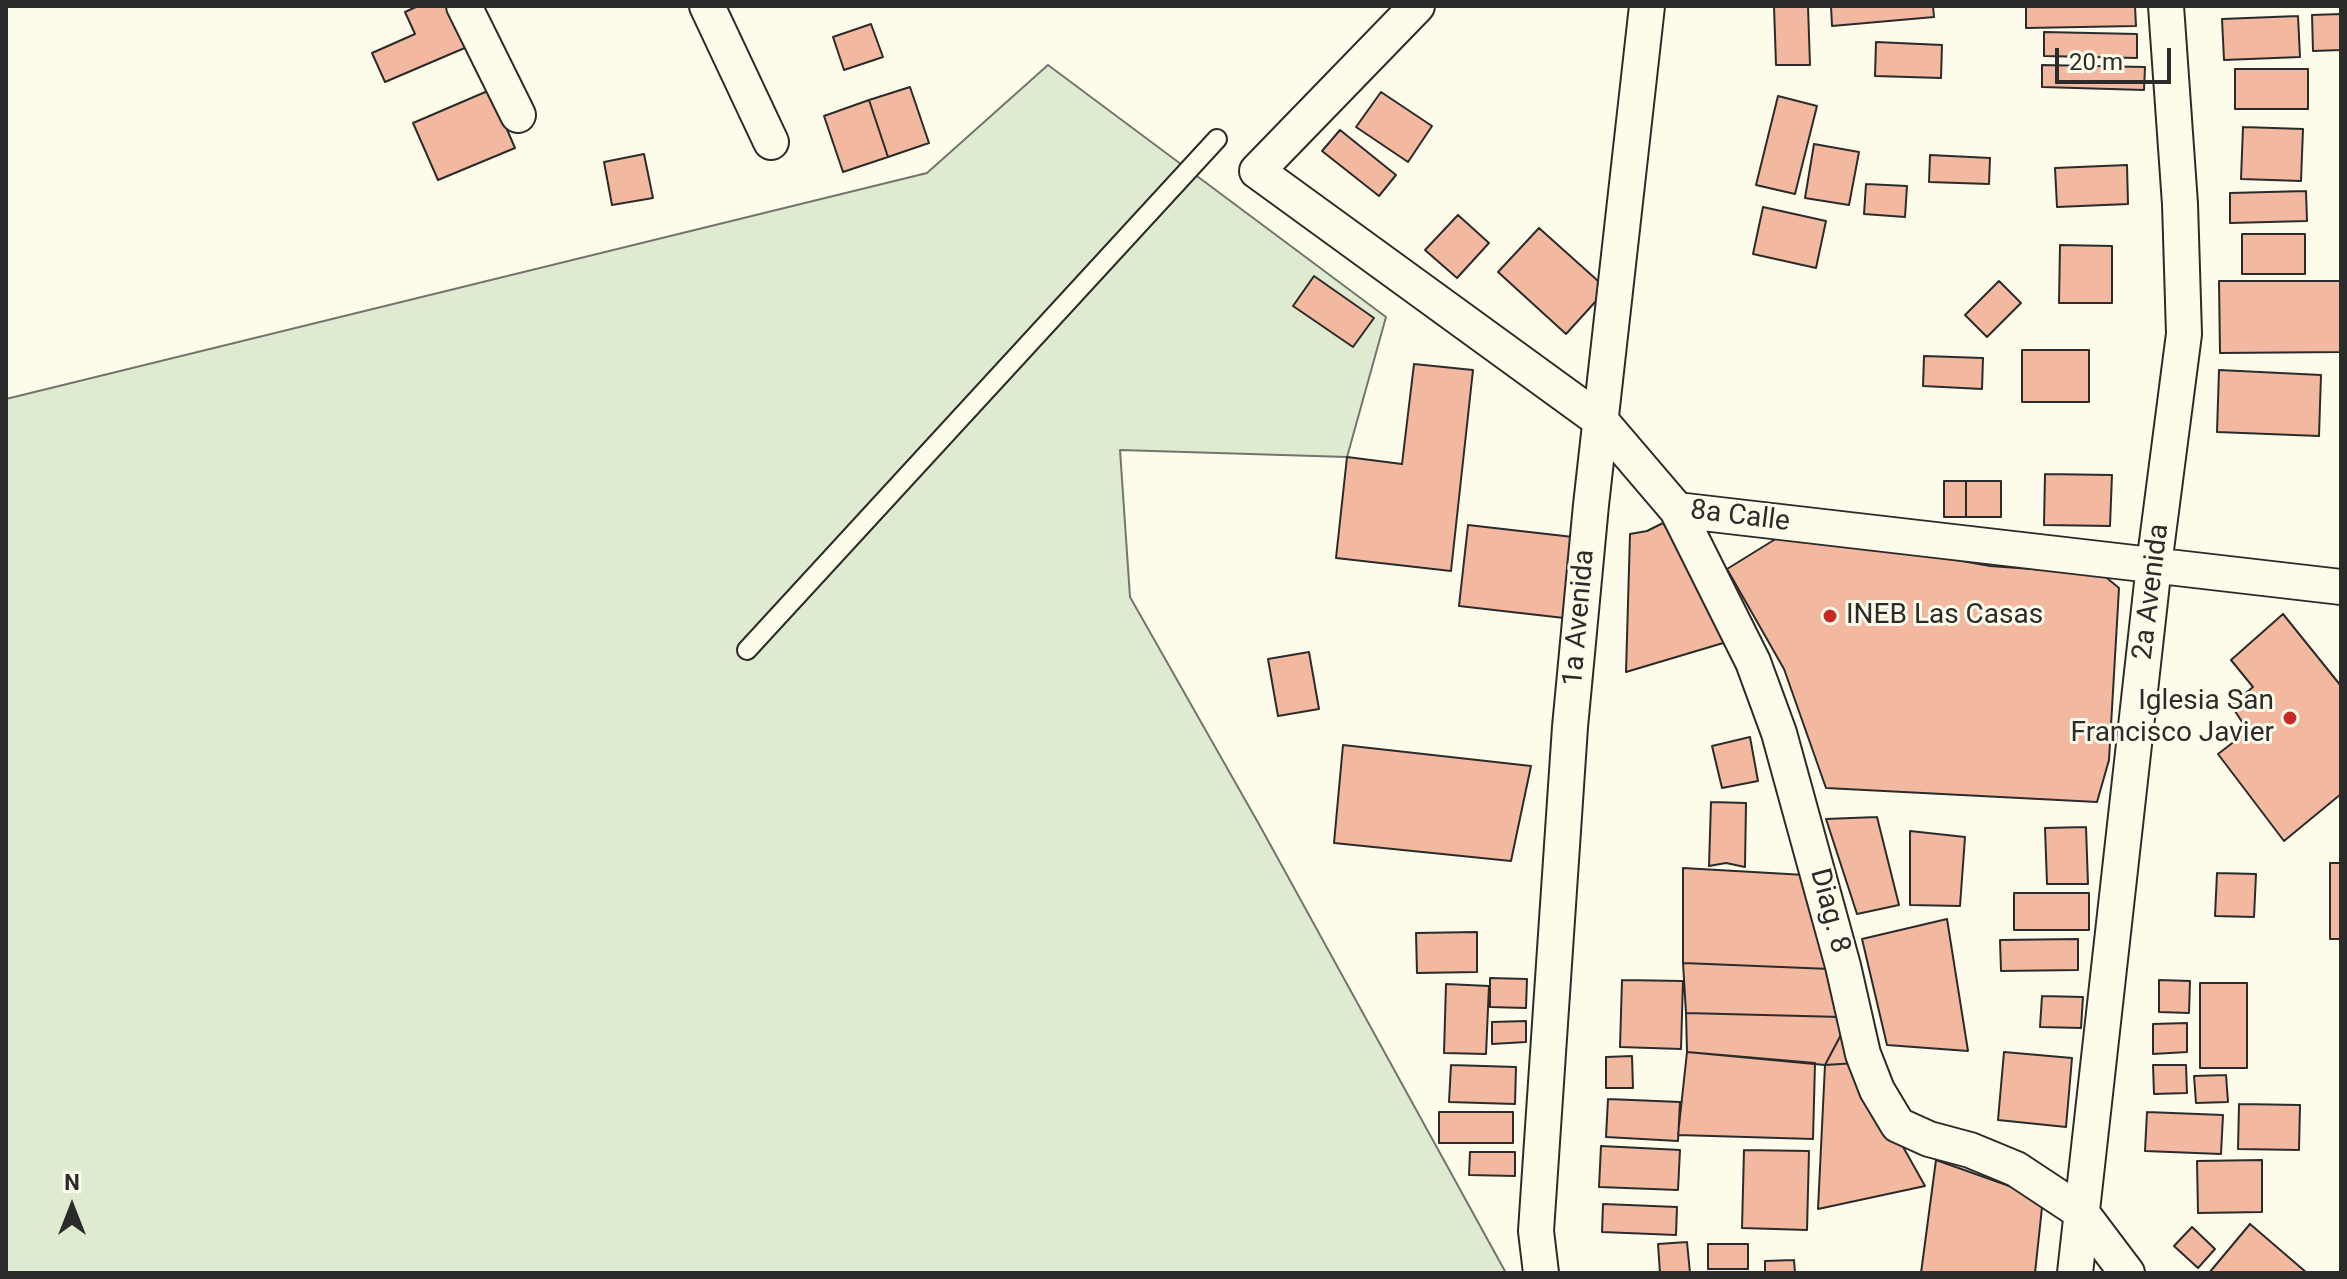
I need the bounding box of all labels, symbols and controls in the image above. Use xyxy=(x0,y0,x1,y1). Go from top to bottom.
scale bar xyxy=(2059,32,2175,82)
text: 20 m xyxy=(2069,48,2123,76)
street label: 8a Calle xyxy=(1688,494,1792,540)
street label: 2a Avenida xyxy=(2127,522,2177,662)
street label: 1a Avenida xyxy=(1557,548,1603,688)
place label: INEB Las Casas xyxy=(1846,599,2043,633)
marker: INEB Las Casas xyxy=(1821,607,1839,625)
place label: Iglesia San Francisco Javier xyxy=(2071,685,2274,751)
marker: Iglesia San Francisco Javier xyxy=(2281,709,2299,727)
street label: Diag. 8 xyxy=(1802,865,1856,957)
north arrow xyxy=(32,1167,112,1247)
text: N xyxy=(64,1170,80,1195)

